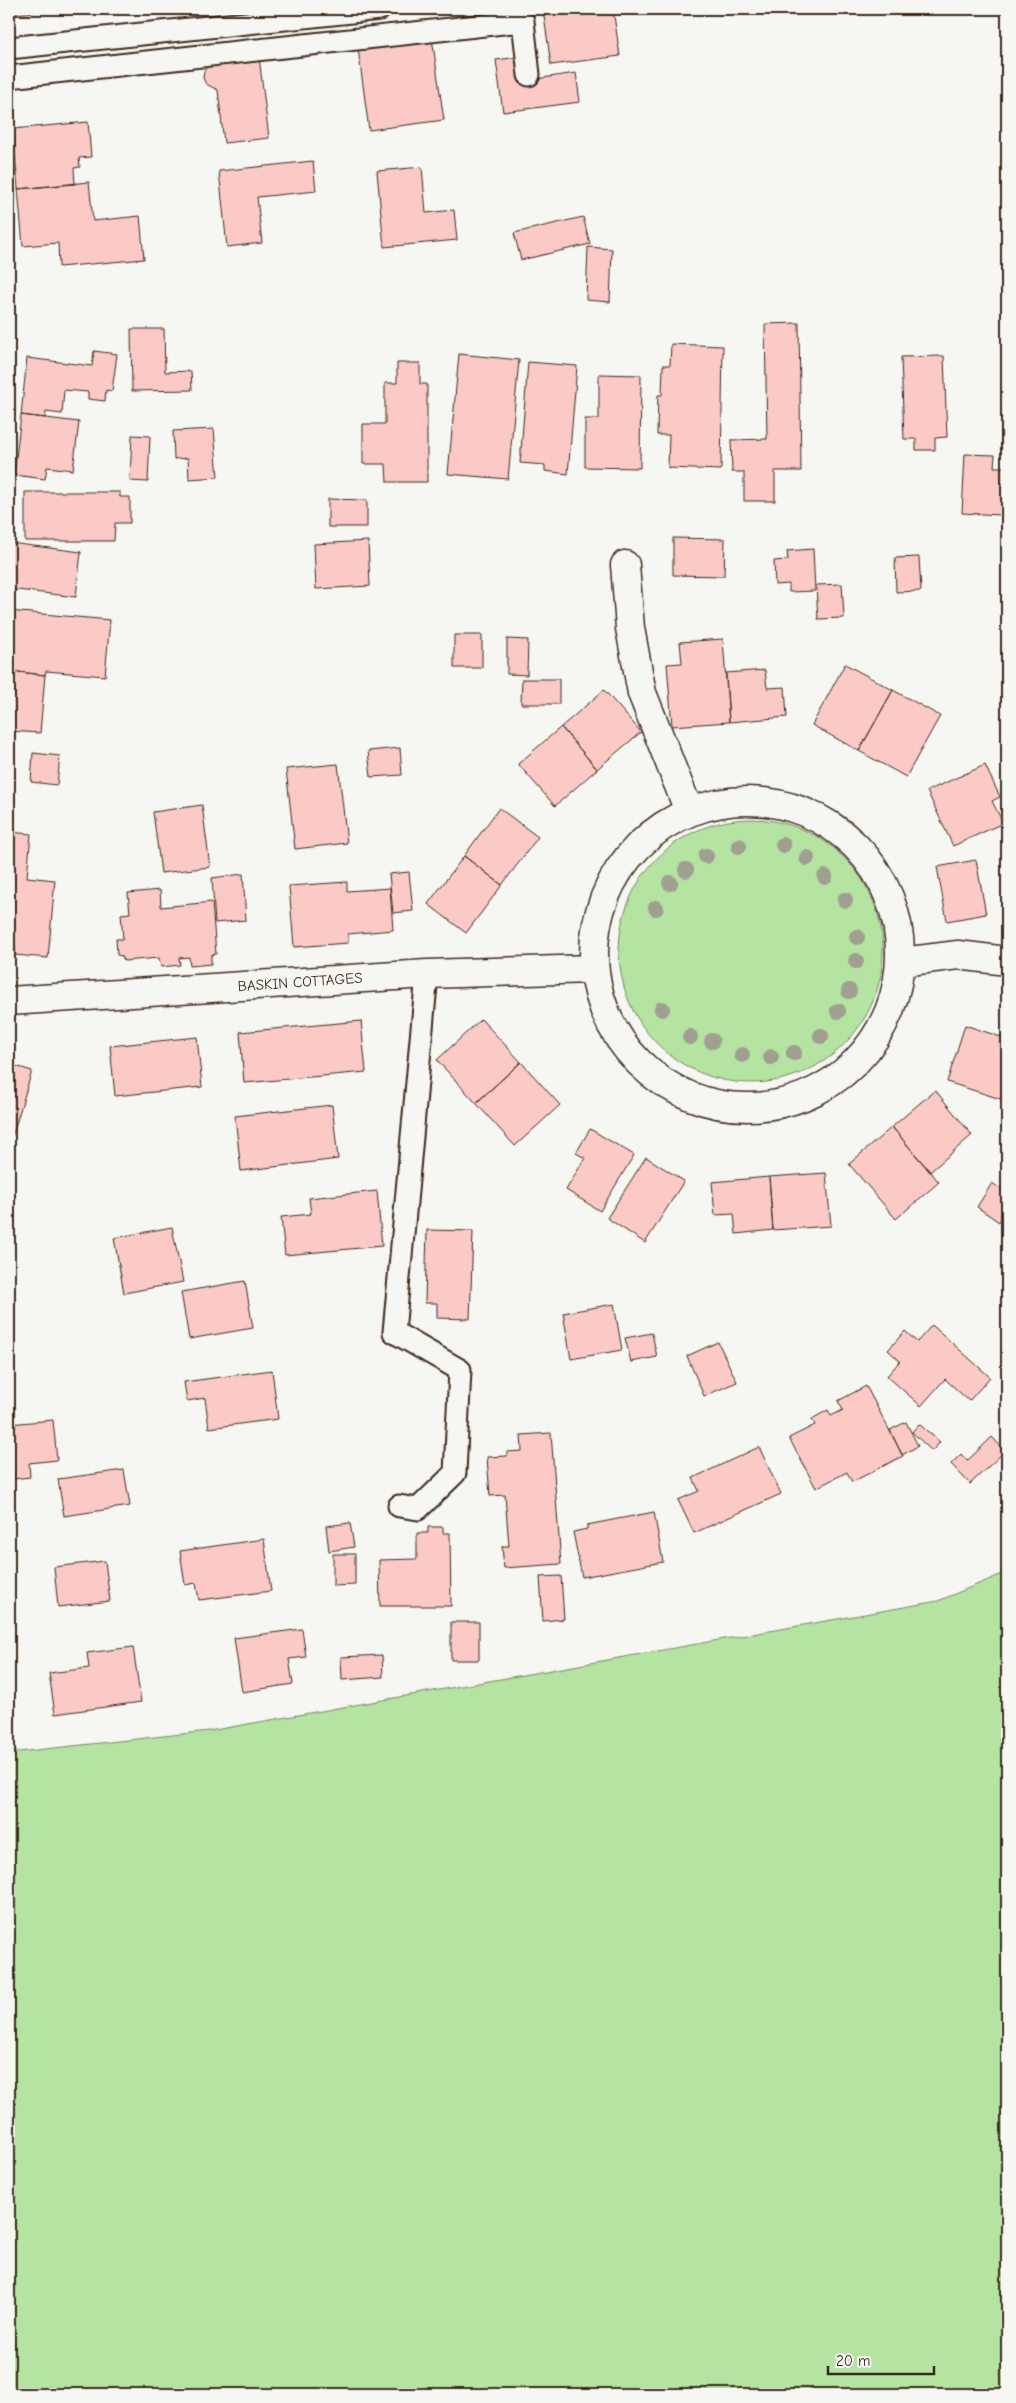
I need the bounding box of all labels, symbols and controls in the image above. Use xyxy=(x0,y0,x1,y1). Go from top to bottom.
street label: BASKIN COTTAGES xyxy=(237,969,363,995)
scale bar xyxy=(828,2343,935,2375)
text: 20 m xyxy=(836,2352,870,2370)

